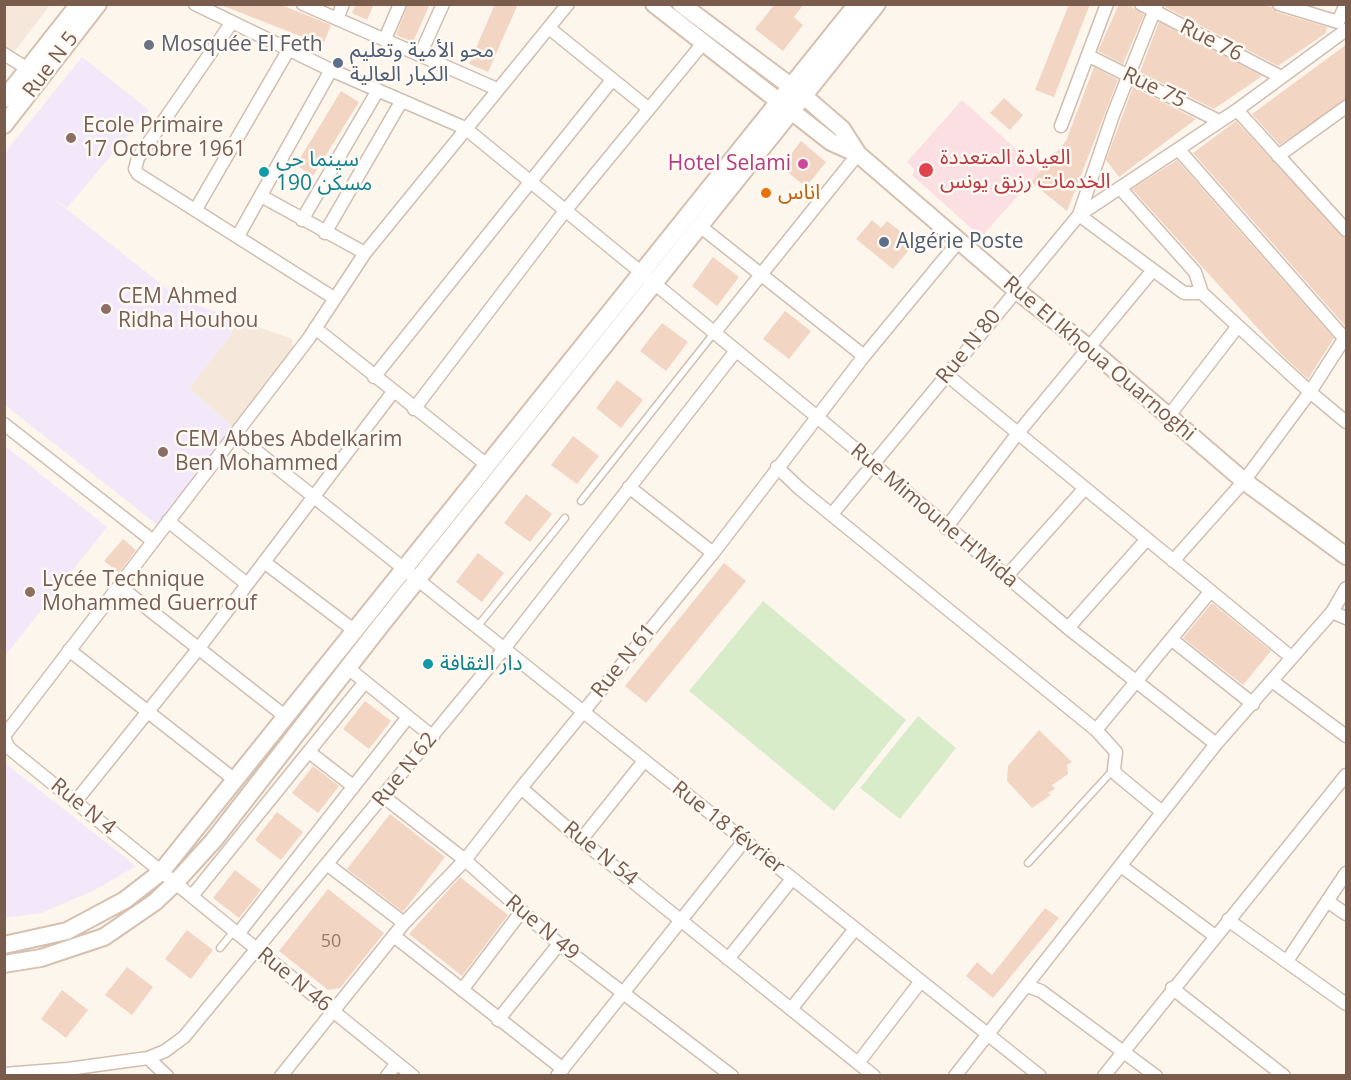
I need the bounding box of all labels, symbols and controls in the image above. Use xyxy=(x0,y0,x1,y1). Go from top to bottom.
street label: Rue 76 xyxy=(1175,15,1247,67)
street label: Rue N 5 xyxy=(18,27,84,103)
place label: Mosquée El Feth xyxy=(161,32,323,58)
marker: Mosquée El Feth xyxy=(142,38,156,52)
place label: محو الأمية وتعليم الكبار العالية xyxy=(350,38,494,88)
marker: محو الأمية وتعليم الكبار العالية xyxy=(331,56,345,70)
street label: Rue 75 xyxy=(1118,62,1190,114)
place label: Ecole Primaire 17 Octobre 1961 xyxy=(83,113,246,163)
marker: Ecole Primaire 17 Octobre 1961 xyxy=(64,131,78,145)
place label: العيادة المتعددة الخدمات رزيق يونس xyxy=(940,145,1110,195)
place label: سينما حي 190 مسكن xyxy=(276,147,372,197)
place label: Hotel Selami xyxy=(668,151,791,177)
marker: Hotel Selami xyxy=(796,157,810,171)
marker: العيادة المتعددة الخدمات رزيق يونس xyxy=(917,161,935,179)
marker: سينما حي 190 مسكن xyxy=(257,165,271,179)
place label: اناس xyxy=(778,180,820,206)
marker: اناس xyxy=(759,186,773,200)
place label: Algérie Poste xyxy=(896,229,1023,255)
marker: Algérie Poste xyxy=(877,235,891,249)
street label: Rue EI Ikhoua Ouarnoghi xyxy=(998,271,1200,447)
place label: CEM Ahmed Ridha Houhou xyxy=(118,284,258,334)
marker: CEM Ahmed Ridha Houhou xyxy=(99,302,113,316)
street label: Rue N 80 xyxy=(931,305,1007,389)
place label: CEM Abbes Abdelkarim Ben Mohammed xyxy=(175,427,403,477)
street label: Rue Mimoune H'Mida xyxy=(845,438,1023,594)
marker: CEM Abbes Abdelkarim Ben Mohammed xyxy=(156,445,170,459)
place label: Lycée Technique Mohammed Guerrouf xyxy=(42,567,257,617)
marker: Lycée Technique Mohammed Guerrouf xyxy=(23,585,37,599)
street label: Rue N 61 xyxy=(586,619,662,703)
place label: دار الثقافة xyxy=(440,651,523,677)
marker: دار الثقافة xyxy=(421,657,435,671)
street label: Rue N 62 xyxy=(367,728,443,812)
street label: Rue N 4 xyxy=(45,773,121,841)
street label: Rue 18 février xyxy=(667,776,789,880)
street label: Rue N 54 xyxy=(558,816,642,892)
street label: Rue N 49 xyxy=(500,890,584,966)
house number: 50 xyxy=(321,931,341,953)
street label: Rue N 46 xyxy=(252,942,336,1018)

